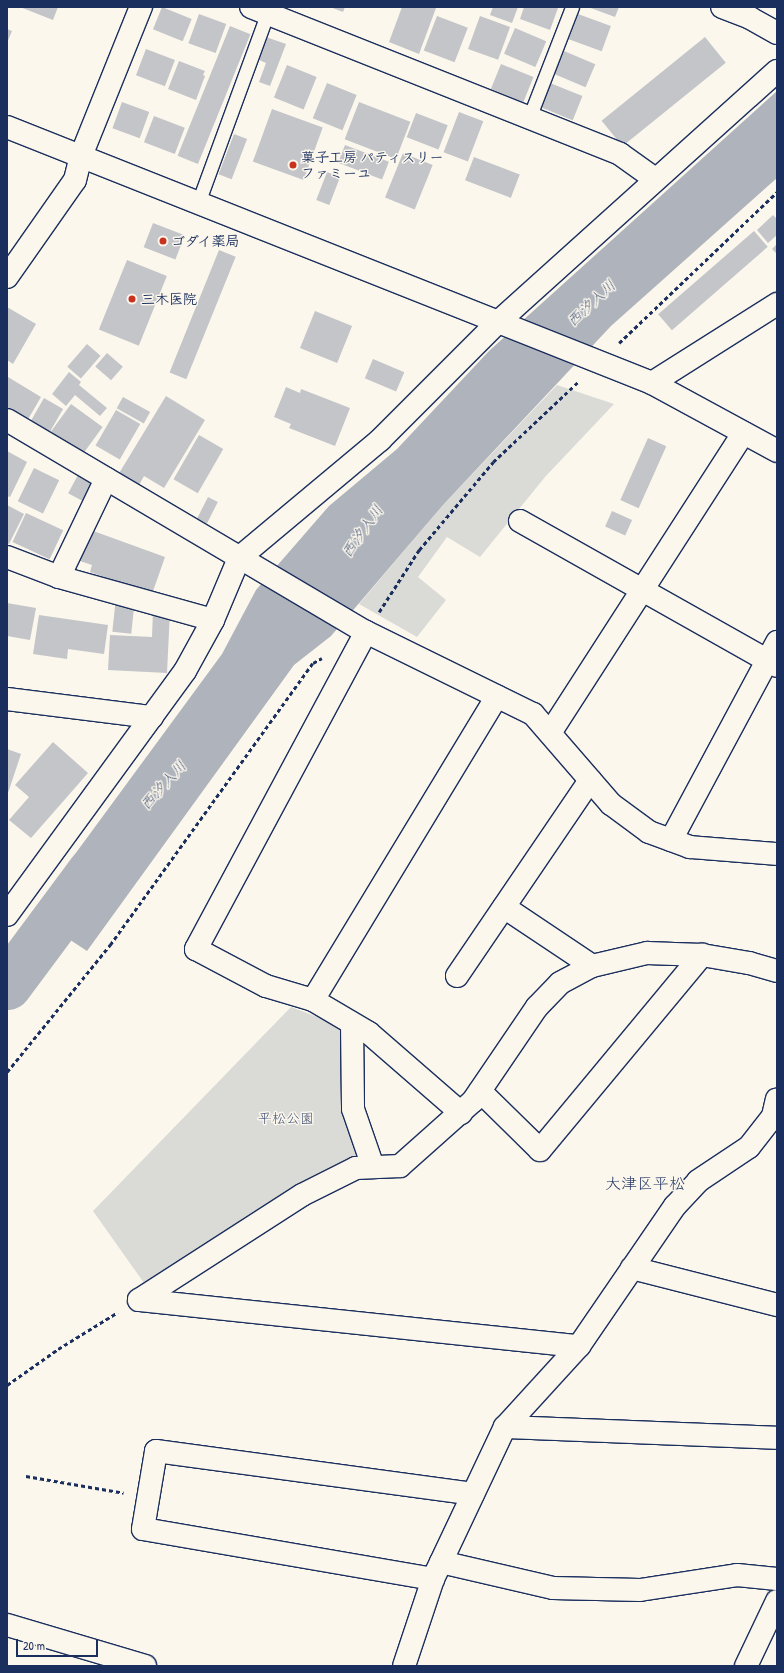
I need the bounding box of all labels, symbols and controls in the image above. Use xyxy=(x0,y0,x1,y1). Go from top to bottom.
place label: 菓子工房 パティスリー ファミーユ xyxy=(301,149,444,182)
marker: 菓子工房 パティスリー ファミーユ xyxy=(288,160,298,170)
place label: ゴダイ薬局 xyxy=(171,233,241,249)
marker: ゴダイ薬局 xyxy=(158,236,168,246)
water label: 西汐入川 xyxy=(563,276,619,330)
place label: 三木医院 xyxy=(141,291,197,307)
marker: 三木医院 xyxy=(126,293,138,305)
water label: 西汐入川 xyxy=(337,501,387,561)
water label: 西汐入川 xyxy=(136,757,190,813)
park label: 平松公園 xyxy=(258,1110,314,1126)
district label: 大津区平松 xyxy=(605,1173,685,1193)
scale bar xyxy=(18,1631,100,1657)
text: 20 m xyxy=(23,1637,45,1654)

